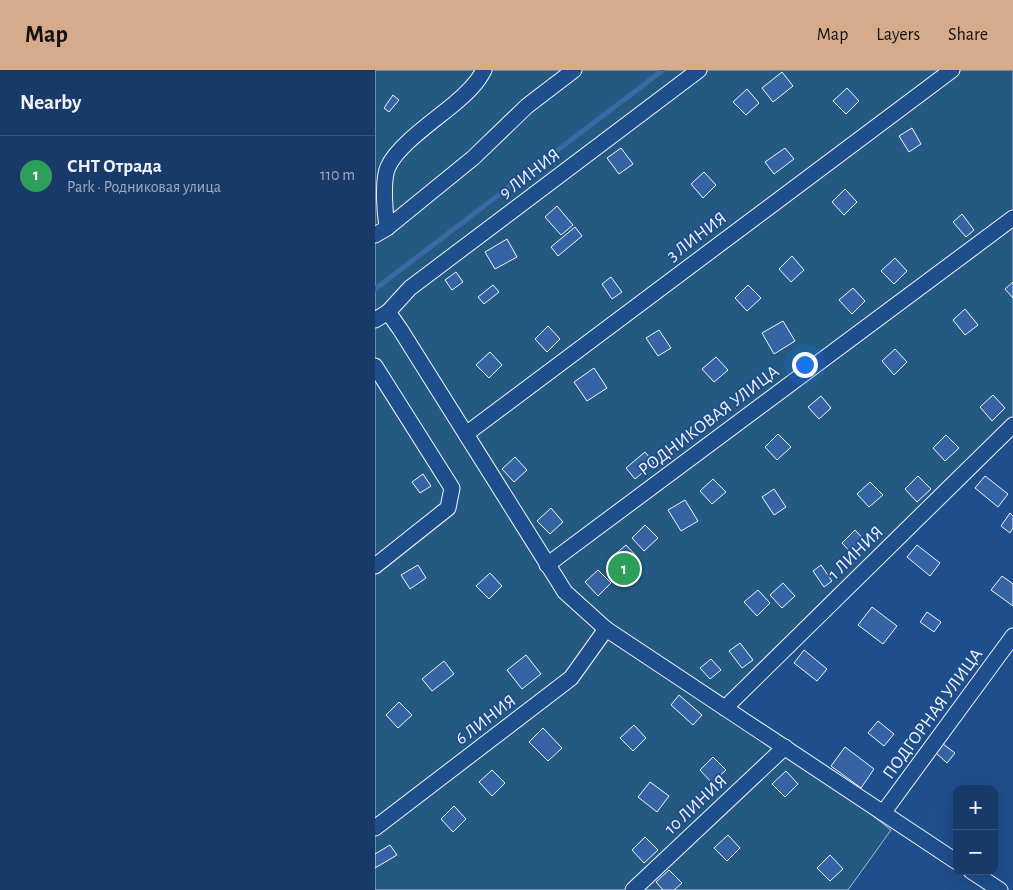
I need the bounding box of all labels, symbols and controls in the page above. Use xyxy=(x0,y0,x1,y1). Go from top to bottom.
text: Map xyxy=(25,23,68,47)
text: Map xyxy=(817,26,848,44)
text: Layers xyxy=(876,26,920,44)
text: Share xyxy=(948,26,988,44)
text: Nearby xyxy=(20,92,81,113)
street label: 9 ЛИНИЯ xyxy=(496,146,564,202)
text: СНТ Отрада xyxy=(67,157,162,176)
text: 1 xyxy=(33,167,39,183)
text: 110 m xyxy=(320,167,355,183)
text: Park · Родниковая улица xyxy=(67,179,221,195)
street label: 3 ЛИНИЯ xyxy=(664,209,730,265)
your location xyxy=(792,352,818,378)
street label: РОДНИКОВАЯ УЛИЦА xyxy=(635,362,783,480)
street label: 1 ЛИНИЯ xyxy=(825,523,887,583)
pin: 1 xyxy=(608,550,640,588)
street label: ПОДГОРНАЯ УЛИЦА xyxy=(880,645,986,783)
street label: 6 ЛИНИЯ xyxy=(452,692,520,748)
street label: 10 ЛИНИЯ xyxy=(661,772,731,838)
map controls xyxy=(953,785,998,875)
button: + xyxy=(953,785,998,830)
button: − xyxy=(953,830,998,875)

